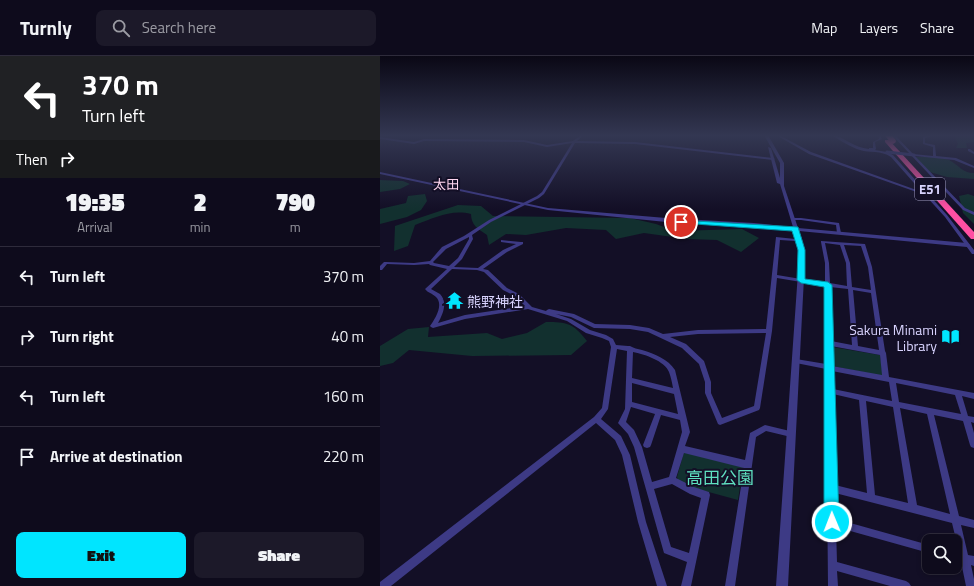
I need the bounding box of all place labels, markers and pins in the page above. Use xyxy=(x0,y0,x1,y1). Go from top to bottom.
pin xyxy=(664,205,698,239)
temple icon: 熊野神社 xyxy=(444,291,464,311)
place label: 熊野神社 xyxy=(467,291,523,312)
place label: Sakura Minami Library xyxy=(849,319,937,356)
library icon: Sakura Minami Library xyxy=(940,327,960,347)

